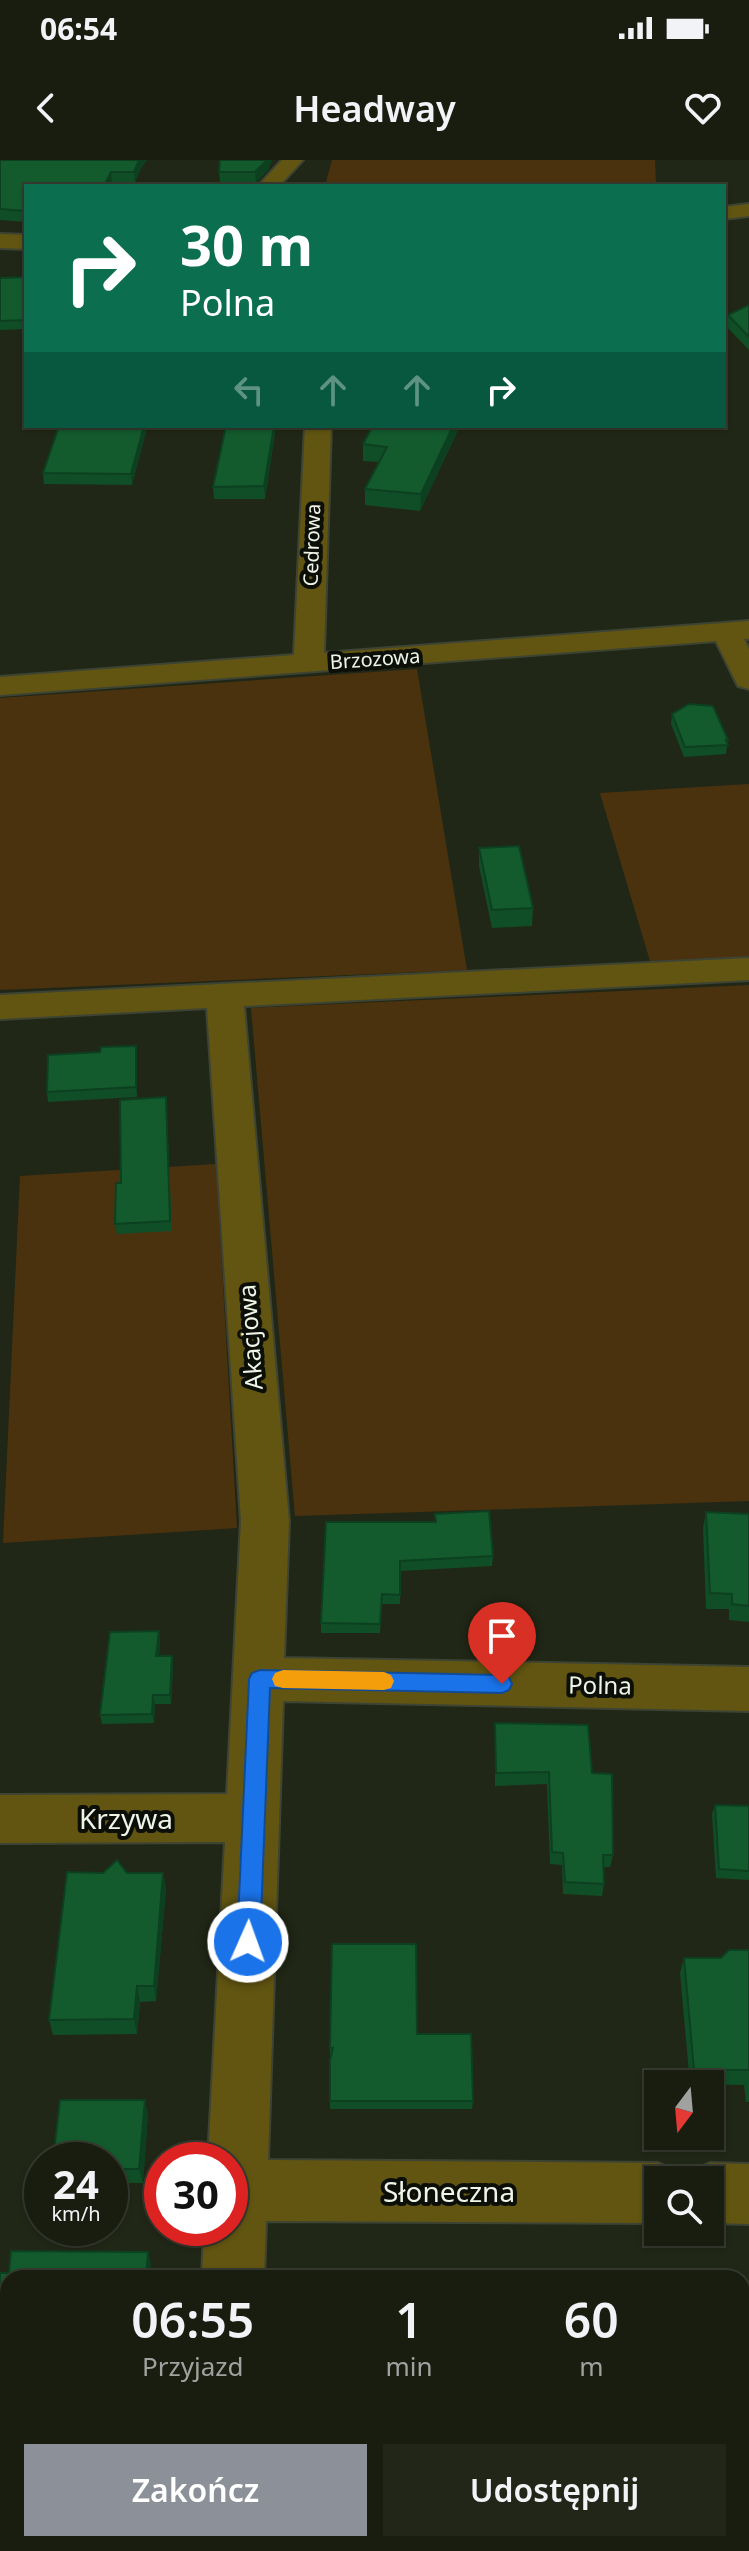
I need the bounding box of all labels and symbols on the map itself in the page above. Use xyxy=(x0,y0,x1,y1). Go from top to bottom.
street label: Cedrowa xyxy=(297,503,326,587)
street label: Brzozowa xyxy=(329,642,421,675)
street label: Akacjowa xyxy=(229,1283,270,1391)
pin xyxy=(468,1602,536,1684)
street label: Polna xyxy=(568,1667,632,1702)
street label: Krzywa xyxy=(79,1799,173,1837)
position arrow xyxy=(206,1900,290,1984)
north arrow xyxy=(644,2070,724,2150)
speed limit sign: 30 xyxy=(144,2142,248,2246)
street label: Słoneczna xyxy=(383,2172,515,2210)

